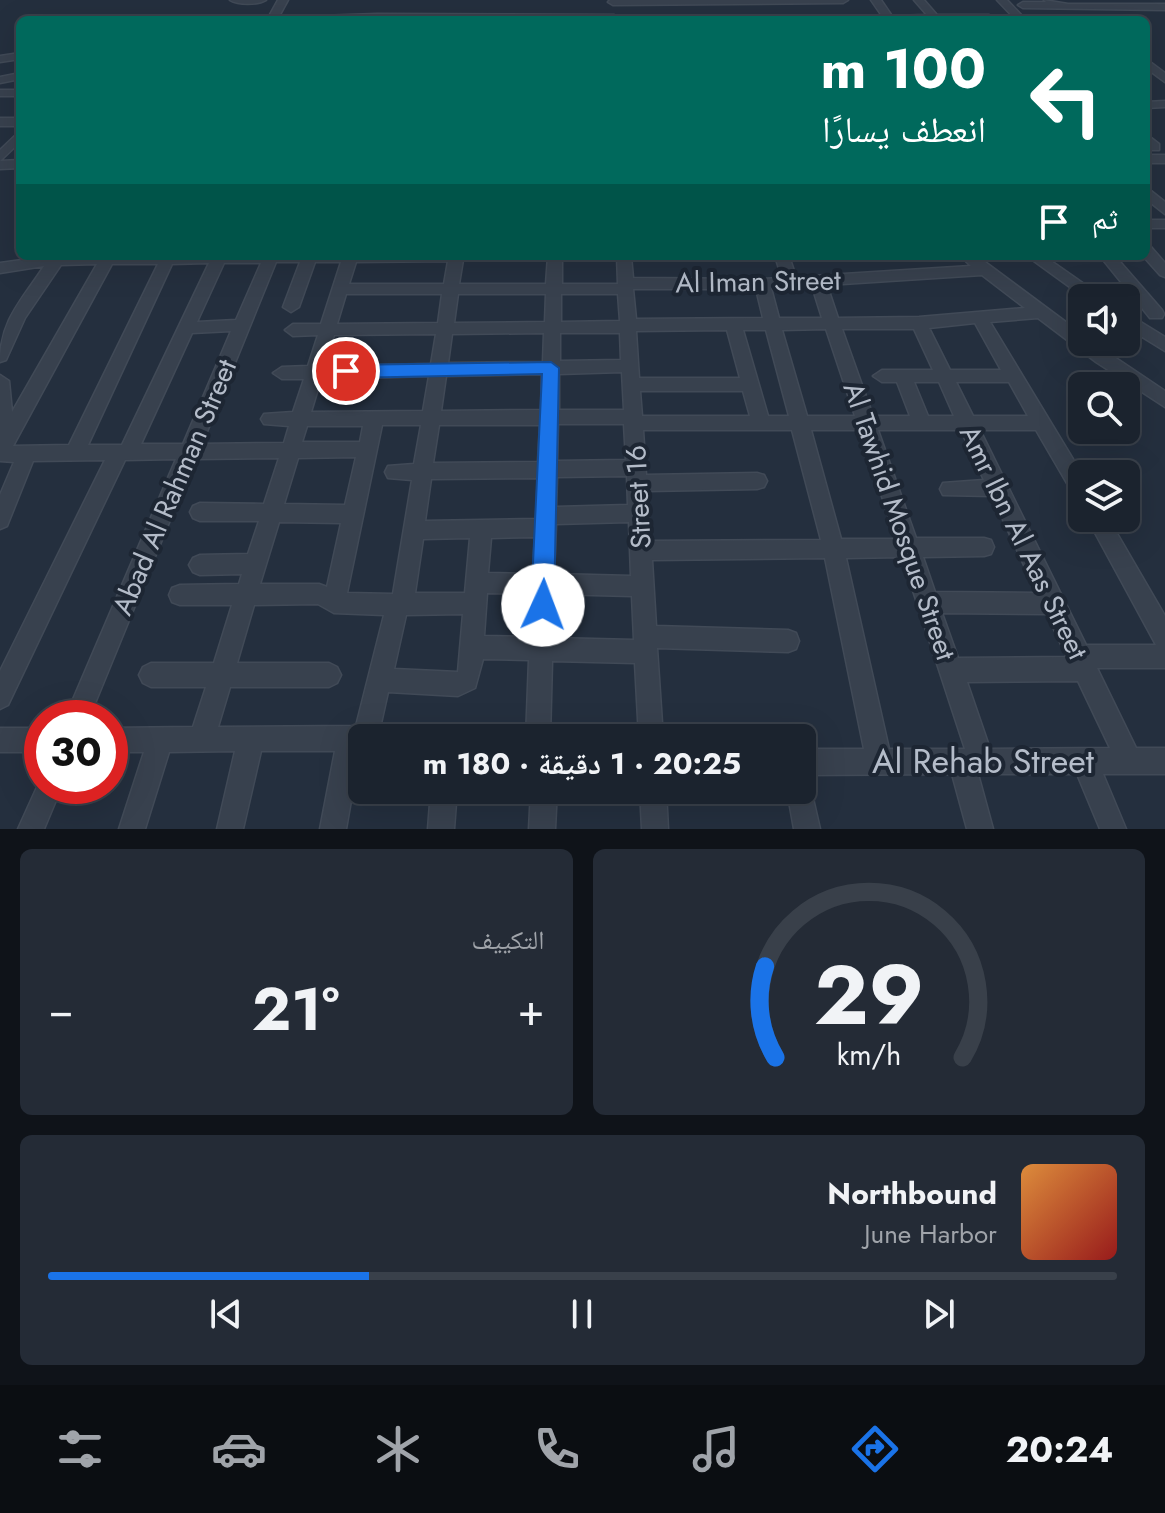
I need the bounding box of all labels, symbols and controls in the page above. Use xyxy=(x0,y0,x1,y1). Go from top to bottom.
text: 100 m xyxy=(821,28,986,109)
icon: left xyxy=(1014,48,1118,152)
text: انعطف يسارًا xyxy=(822,103,986,155)
text: ثم xyxy=(1092,197,1118,240)
icon: arrive xyxy=(1032,200,1076,244)
street label: Al Iman Street xyxy=(675,260,841,303)
map controls xyxy=(1068,284,1140,532)
button: sound xyxy=(1068,284,1140,356)
pin xyxy=(312,337,380,405)
icon: arrive xyxy=(324,349,368,393)
street label: Abad Al Rahman Street xyxy=(102,353,247,622)
button: search xyxy=(1068,372,1140,444)
street label: Al Tawhid Mosque Street xyxy=(833,377,966,666)
street label: Amr Ibn Al Aas Street xyxy=(949,418,1098,667)
street label: Street 16 xyxy=(615,444,662,550)
button: layers xyxy=(1068,460,1140,532)
position arrow xyxy=(501,563,585,647)
speed limit sign: 30 xyxy=(24,700,128,804)
street label: Al Rehab Street xyxy=(872,737,1094,786)
text: 20:25 · 1 دقيقة · 180 m xyxy=(423,742,741,785)
text: التكييف xyxy=(472,921,545,959)
text: 29 xyxy=(814,935,924,1055)
text: 21° xyxy=(252,966,340,1053)
text: − xyxy=(48,978,74,1042)
text: + xyxy=(517,978,544,1042)
text: km/h xyxy=(836,1034,901,1076)
text: Northbound xyxy=(827,1172,997,1215)
text: June Harbor xyxy=(864,1215,997,1253)
icon: previous xyxy=(204,1292,248,1336)
icon: pause xyxy=(560,1292,604,1336)
icon: next xyxy=(917,1292,961,1336)
icon: filters xyxy=(52,1421,108,1477)
icon: car xyxy=(211,1421,267,1477)
icon: climate xyxy=(370,1421,426,1477)
icon: phone xyxy=(529,1421,585,1477)
icon: music xyxy=(688,1421,744,1477)
icon: directions xyxy=(847,1421,903,1477)
text: 20:24 xyxy=(1006,1423,1114,1475)

